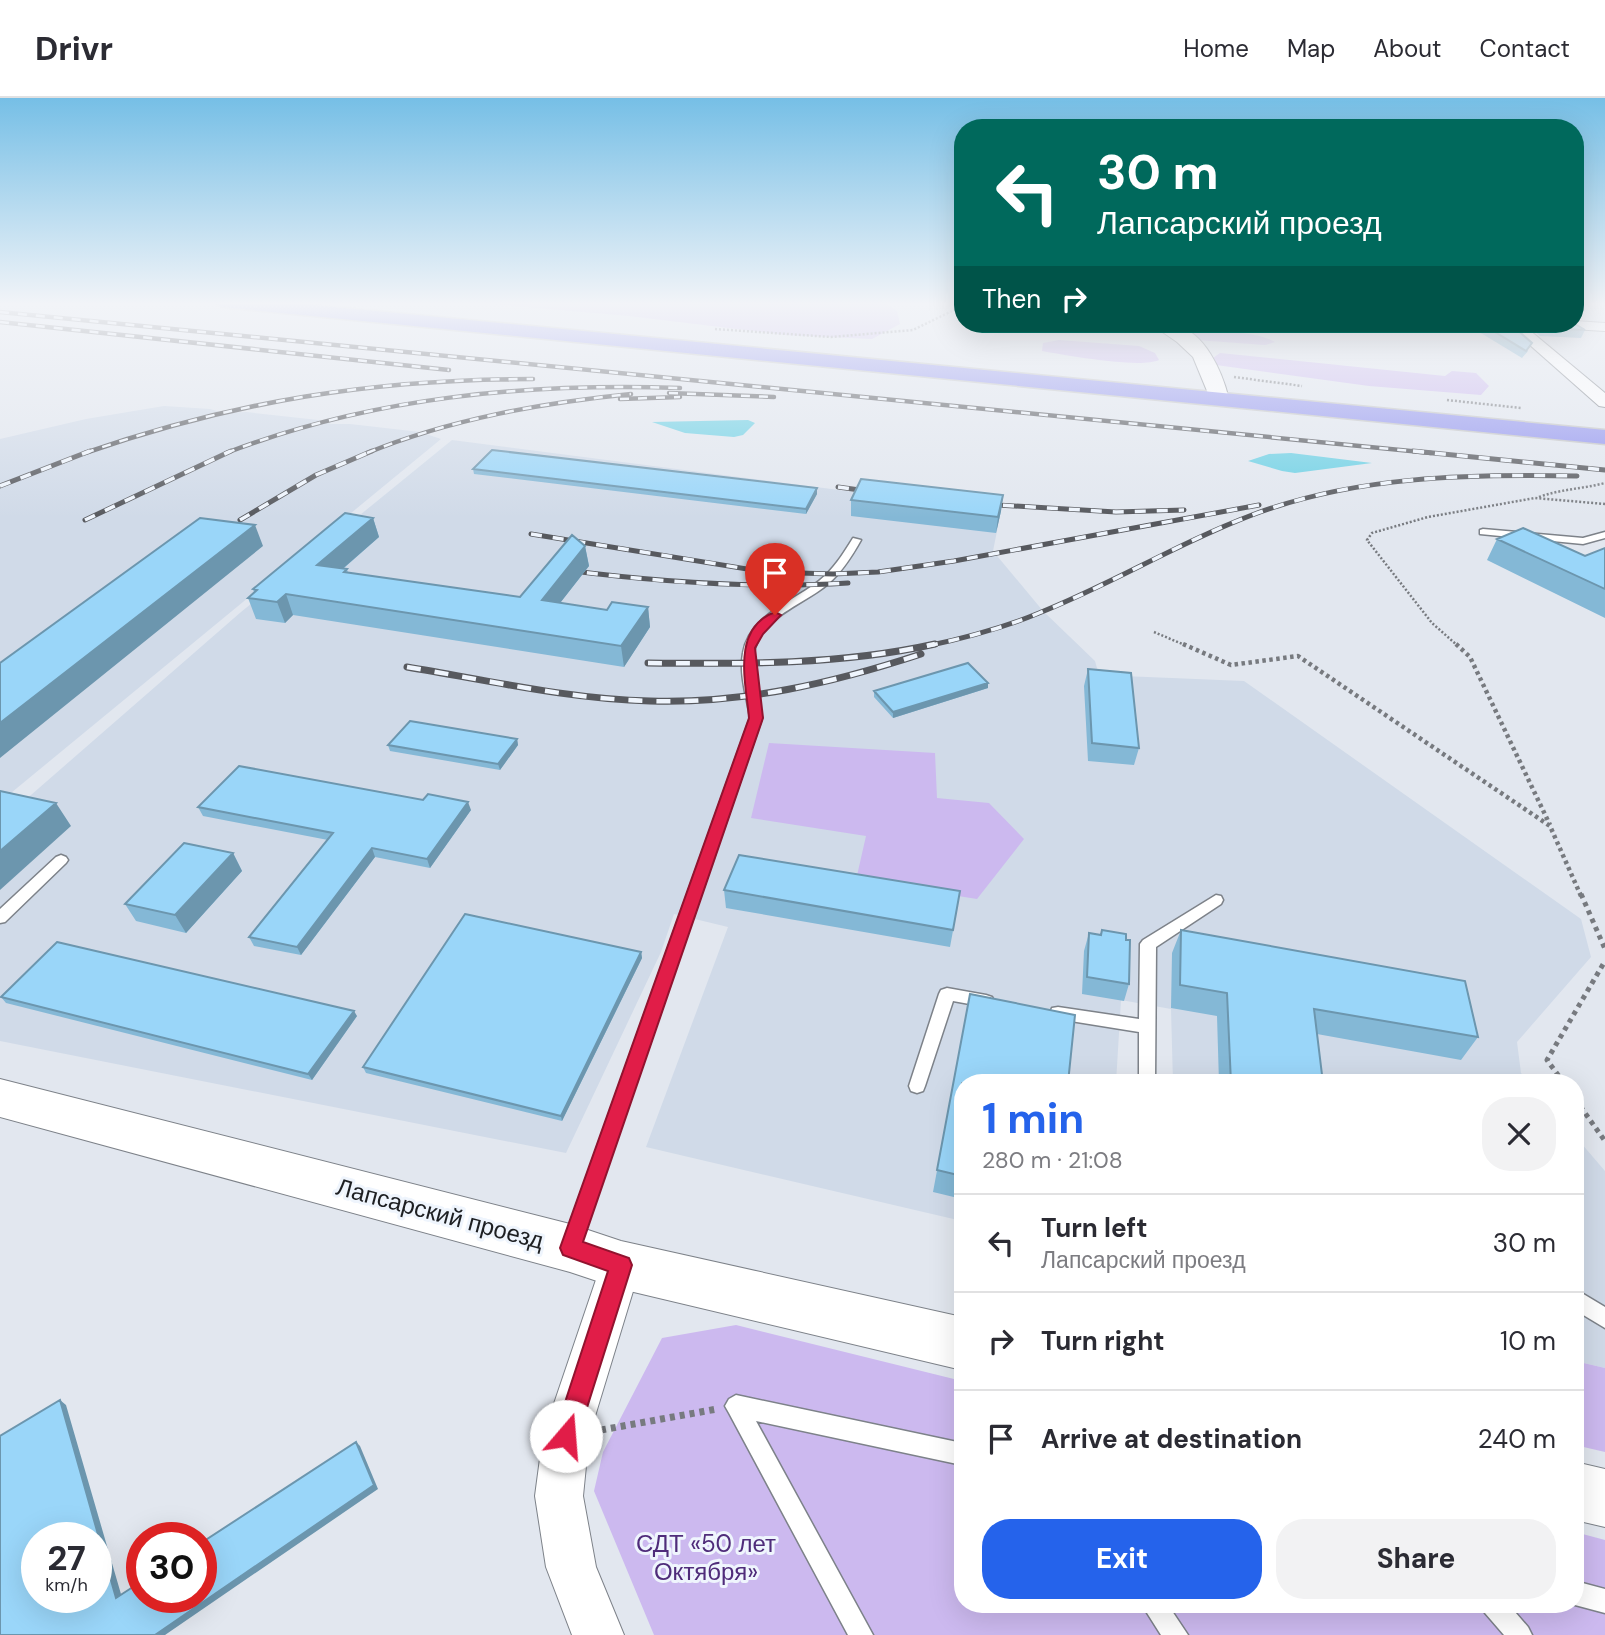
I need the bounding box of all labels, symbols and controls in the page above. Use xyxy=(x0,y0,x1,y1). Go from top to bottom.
text: Drivr xyxy=(35,27,113,70)
text: Home xyxy=(1183,33,1249,64)
text: Map xyxy=(1287,33,1335,64)
text: About xyxy=(1373,33,1442,64)
text: Contact xyxy=(1480,33,1570,64)
text: 30 m xyxy=(1097,140,1219,204)
icon: left xyxy=(982,147,1073,238)
text: Лапсарский проезд xyxy=(1097,202,1382,244)
icon: right xyxy=(1055,280,1093,318)
text: Then xyxy=(982,282,1041,316)
pin xyxy=(745,543,805,615)
icon: arrive xyxy=(756,554,794,592)
text: 1 min xyxy=(982,1091,1084,1146)
button: close xyxy=(1482,1097,1556,1171)
text: 280 m · 21:08 xyxy=(982,1145,1123,1175)
street label: Лапсарский проезд xyxy=(333,1171,547,1256)
text: Turn left xyxy=(1041,1211,1148,1245)
icon: left xyxy=(982,1224,1020,1262)
text: 30 m xyxy=(1493,1226,1556,1260)
text: Лапсарский проезд xyxy=(1041,1245,1246,1275)
icon: right xyxy=(982,1322,1020,1360)
text: Turn right xyxy=(1041,1324,1165,1358)
text: 10 m xyxy=(1500,1324,1556,1358)
position arrow xyxy=(529,1399,603,1473)
icon: arrive xyxy=(982,1420,1020,1458)
text: Arrive at destination xyxy=(1041,1422,1302,1456)
text: 240 m xyxy=(1478,1422,1556,1456)
button: Exit xyxy=(982,1519,1262,1599)
button: Share xyxy=(1276,1519,1556,1599)
speed limit sign: 30 xyxy=(126,1522,217,1613)
park label: СДТ «50 лет Октября» xyxy=(636,1528,776,1587)
text: 27 xyxy=(47,1535,86,1581)
text: km/h xyxy=(45,1573,88,1597)

